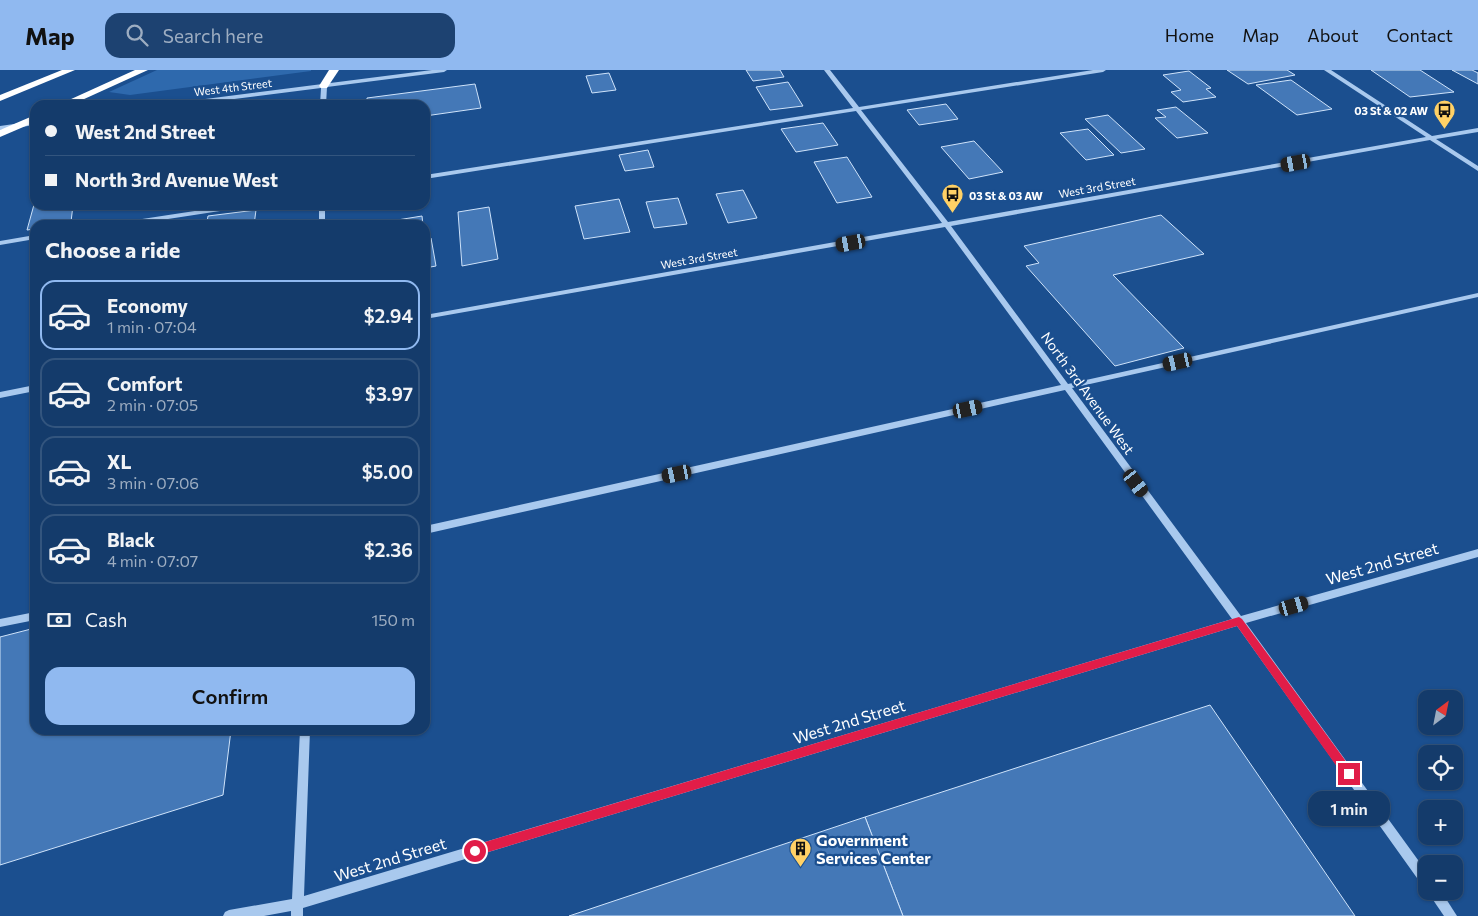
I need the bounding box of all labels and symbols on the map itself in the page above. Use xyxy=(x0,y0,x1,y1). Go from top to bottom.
street label: West 4th Street xyxy=(193,76,273,98)
bus stop icon: 03 St & 02 AW xyxy=(1432,98,1456,129)
place label: 03 St & 02 AW xyxy=(1354,104,1428,117)
car xyxy=(1279,153,1312,173)
street label: West 3rd Street xyxy=(1058,174,1137,200)
bus stop icon: 03 St & 03 AW xyxy=(941,183,965,214)
place label: 03 St & 03 AW xyxy=(969,189,1043,202)
car xyxy=(834,233,867,253)
street label: West 3rd Street xyxy=(660,245,739,271)
street label: North 3rd Avenue West xyxy=(1038,328,1138,458)
car xyxy=(1161,351,1194,373)
car xyxy=(951,399,984,419)
car xyxy=(660,464,693,484)
car xyxy=(1120,467,1151,499)
street label: West 2nd Street xyxy=(1324,538,1441,588)
car xyxy=(1277,595,1310,617)
north arrow xyxy=(1418,690,1462,735)
street label: West 2nd Street xyxy=(791,695,908,747)
route end xyxy=(1338,763,1360,785)
callout: 1 min xyxy=(1308,792,1390,826)
place label: Government Services Center xyxy=(816,830,931,867)
street label: West 2nd Street xyxy=(332,833,449,885)
building icon: Government Services Center xyxy=(788,836,812,867)
route start xyxy=(464,840,486,862)

